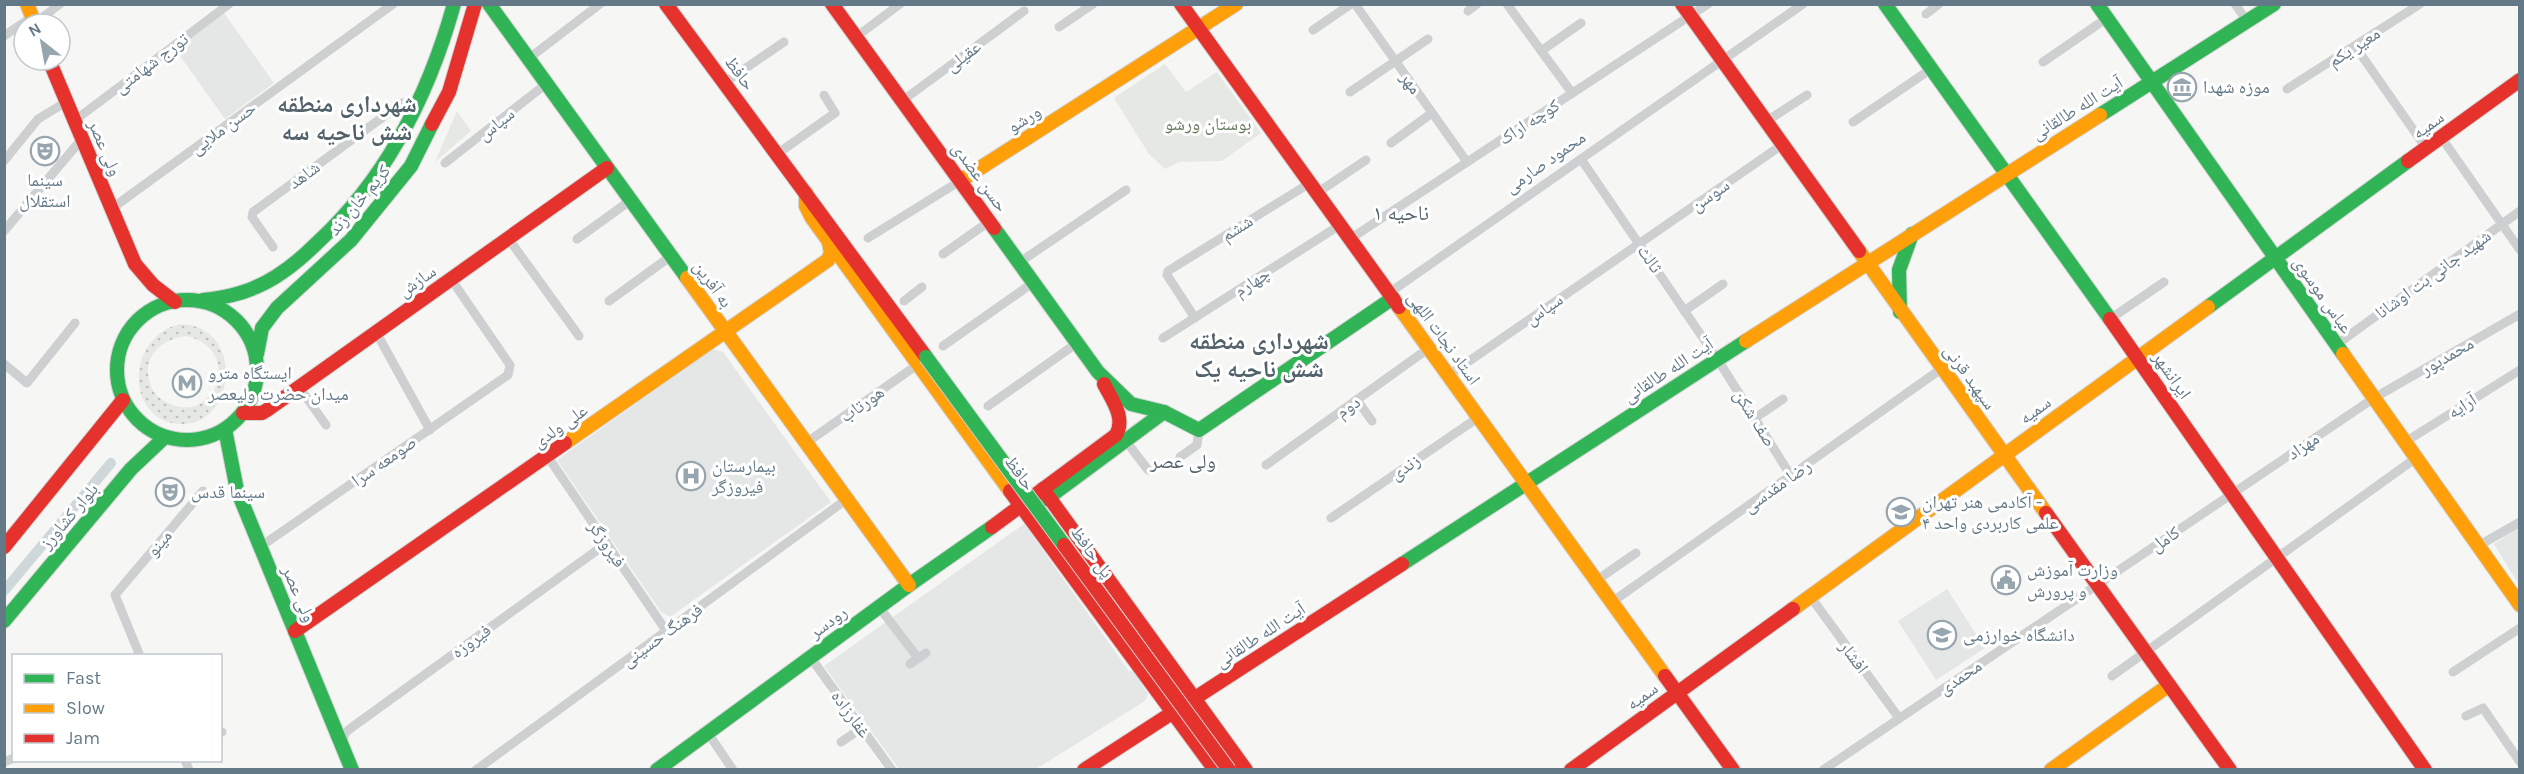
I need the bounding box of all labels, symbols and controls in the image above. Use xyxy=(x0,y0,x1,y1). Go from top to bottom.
north arrow xyxy=(12,12,72,72)
text: N xyxy=(25,18,44,41)
street label: معیر یکم xyxy=(2324,22,2385,73)
street label: تورج شهامتی xyxy=(109,28,193,99)
street label: عقیلی xyxy=(941,35,985,77)
street label: حافظ xyxy=(720,51,760,95)
street label: مهر xyxy=(1395,67,1426,98)
street label: آیت الله طالقانی xyxy=(2027,71,2127,145)
museum icon: موزه شهدا xyxy=(2166,71,2198,103)
place label: موزه شهدا xyxy=(2203,76,2270,98)
district label: شهرداری منطقه شش ناحیه سه xyxy=(277,90,417,146)
street label: کوچه اراک xyxy=(1494,94,1564,150)
street label: حسن ملایی xyxy=(186,97,260,159)
street label: ورشو xyxy=(1003,100,1045,138)
street label: سپاس xyxy=(473,103,519,145)
street label: سمیه xyxy=(2408,106,2448,144)
park label: بوستان ورشو xyxy=(1165,113,1251,135)
street label: ولی عصر xyxy=(83,116,127,180)
street label: محمود صارمی xyxy=(1500,126,1590,198)
theatre icon: سینما استقلال xyxy=(29,135,61,167)
street label: حسن عضدی xyxy=(947,138,1013,216)
street label: شاهد xyxy=(284,156,324,194)
street label: کریم خان زند xyxy=(323,160,396,241)
place label: سینما استقلال xyxy=(19,169,71,212)
street label: سوسن xyxy=(1686,174,1734,216)
district label: ناحیه ۱ xyxy=(1373,201,1429,225)
street label: ششم xyxy=(1217,210,1257,247)
street label: شهید جانی بت اوشانا xyxy=(2371,225,2495,323)
street label: ثالث xyxy=(1633,241,1667,277)
street label: عباس موسوی xyxy=(2288,252,2358,338)
street label: به آفرین xyxy=(688,256,738,312)
street label: سازش xyxy=(394,260,440,302)
street label: چهارم xyxy=(1230,262,1275,303)
street label: استاد نجات اللهی xyxy=(1403,287,1485,389)
street label: سپاس xyxy=(1521,288,1567,330)
district label: شهرداری منطقه شش ناحیه یک xyxy=(1189,327,1329,383)
street label: آیت الله طالقانی xyxy=(1619,332,1718,407)
street label: محمدپور xyxy=(2416,332,2478,381)
street label: سپهبد قرنی xyxy=(1939,340,2001,414)
street label: ایرانشهر xyxy=(2147,346,2196,403)
place label: ایستگاه مترو میدان حضرت ولیعصر xyxy=(207,362,349,405)
metro station icon: ایستگاه مترو میدان حضرت ولیعصر xyxy=(171,367,203,399)
street label: هورتاب xyxy=(836,381,888,427)
street label: صف شکن xyxy=(1729,385,1781,451)
street label: آرایه xyxy=(2444,389,2481,423)
street label: دوم xyxy=(1332,391,1365,424)
street label: سمیه xyxy=(2015,391,2055,429)
street label: علی ولدی xyxy=(528,399,592,453)
street label: مهزاد xyxy=(2283,427,2323,465)
street label: صومعه سرا xyxy=(347,431,421,491)
street label: زندی xyxy=(1386,449,1424,485)
district label: ولی عصر xyxy=(1149,450,1216,473)
street label: حافظ xyxy=(1000,451,1040,495)
place label: بیمارستان فیروزگر xyxy=(711,455,776,498)
street label: رضا مقدسی xyxy=(1739,455,1815,517)
hospital icon: بیمارستان فیروزگر xyxy=(675,460,707,492)
theatre icon: سینما قدس xyxy=(154,476,186,508)
street label: بلوار کشاورز xyxy=(34,478,103,554)
place label: سینما قدس xyxy=(191,481,265,503)
place label: آکادمی هنر تهران - علمی کاربردی واحد ۴ xyxy=(1922,491,2059,534)
school or university icon: آکادمی هنر تهران - علمی کاربردی واحد ۴ xyxy=(1885,496,1917,528)
street label: فیروزگر xyxy=(583,516,631,571)
street label: کامل xyxy=(2146,521,2184,557)
street label: پل حافظ xyxy=(1066,522,1118,582)
street label: مینو xyxy=(141,525,177,561)
place label: وزارت آموزش و پرورش xyxy=(2027,559,2118,602)
street label: ولی عصر xyxy=(277,562,321,626)
public building icon: وزارت آموزش و پرورش xyxy=(1990,564,2022,596)
street label: آیت الله طالقانی xyxy=(1211,597,1310,672)
street label: فرهنگ حسینی xyxy=(617,598,707,672)
street label: رودسر xyxy=(804,601,851,644)
street label: فیروزه xyxy=(447,619,495,663)
school or university icon: دانشگاه خوارزمی xyxy=(1926,619,1958,651)
place label: دانشگاه خوارزمی xyxy=(1963,624,2075,646)
street label: افشار xyxy=(1834,635,1873,678)
legend xyxy=(12,654,222,762)
street label: محمدی xyxy=(1934,655,1986,699)
text: Fast xyxy=(66,667,101,689)
street label: سمیه xyxy=(1622,677,1662,715)
street label: غفارزاده xyxy=(826,686,876,742)
text: Slow xyxy=(66,697,105,719)
text: Jam xyxy=(66,727,100,749)

